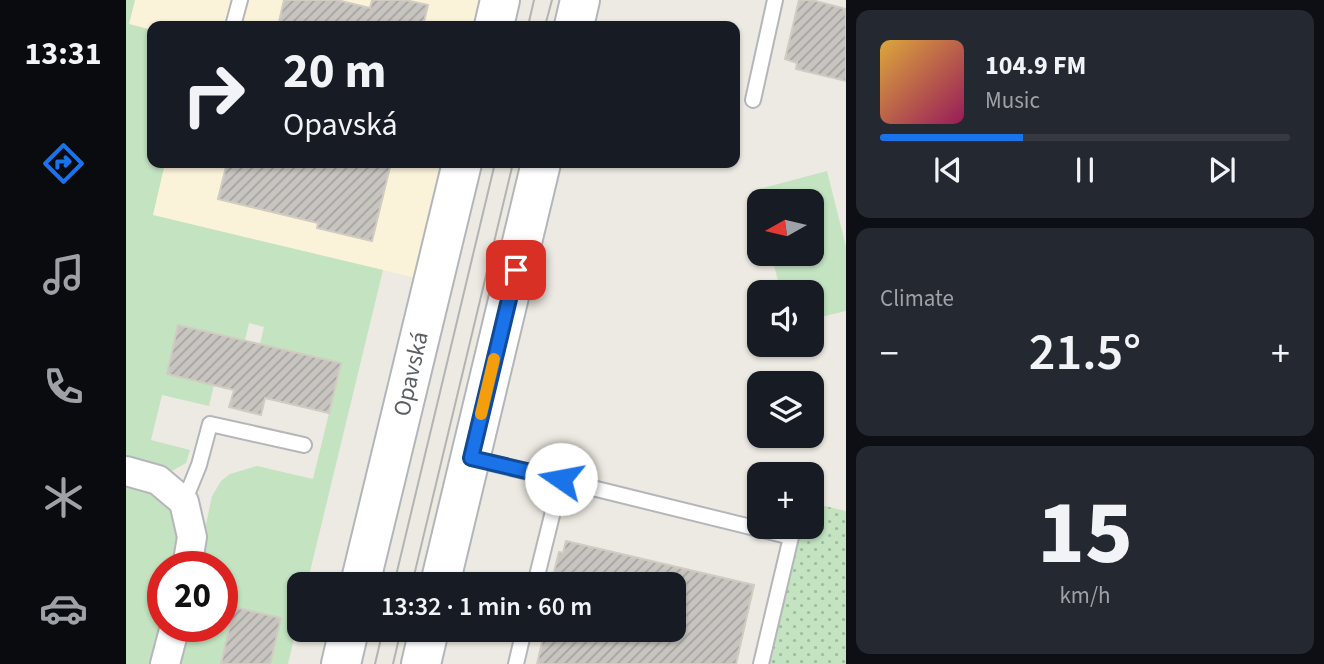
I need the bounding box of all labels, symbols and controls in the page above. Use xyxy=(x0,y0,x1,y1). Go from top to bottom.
text: 13:31 xyxy=(24,31,102,77)
text: 20 m xyxy=(283,37,387,107)
text: 104.9 FM xyxy=(985,47,1086,84)
icon: right xyxy=(168,49,259,140)
text: Music xyxy=(985,84,1040,117)
text: Opavská xyxy=(283,102,398,148)
icon: directions xyxy=(39,139,88,188)
icon: previous xyxy=(929,151,967,189)
icon: pause xyxy=(1066,151,1104,189)
icon: next xyxy=(1203,151,1241,189)
north arrow xyxy=(747,189,824,266)
map controls xyxy=(747,189,824,539)
pin xyxy=(486,240,546,300)
icon: music xyxy=(39,250,88,299)
icon: arrive xyxy=(497,251,535,289)
button: sound xyxy=(747,280,824,357)
text: Climate xyxy=(880,282,954,315)
text: 21.5° xyxy=(1029,316,1141,390)
text: − xyxy=(880,327,899,381)
text: + xyxy=(1271,327,1290,381)
street label: Opavská xyxy=(384,328,438,420)
icon: phone xyxy=(39,362,88,411)
button: layers xyxy=(747,371,824,448)
position arrow xyxy=(524,442,598,516)
button: + xyxy=(747,462,824,539)
text: 15 xyxy=(1037,469,1133,598)
icon: climate xyxy=(39,473,88,522)
speed limit sign: 20 xyxy=(147,551,238,642)
text: km/h xyxy=(1059,579,1111,612)
icon: car xyxy=(39,584,88,633)
text: 13:32 · 1 min · 60 m xyxy=(381,588,592,625)

